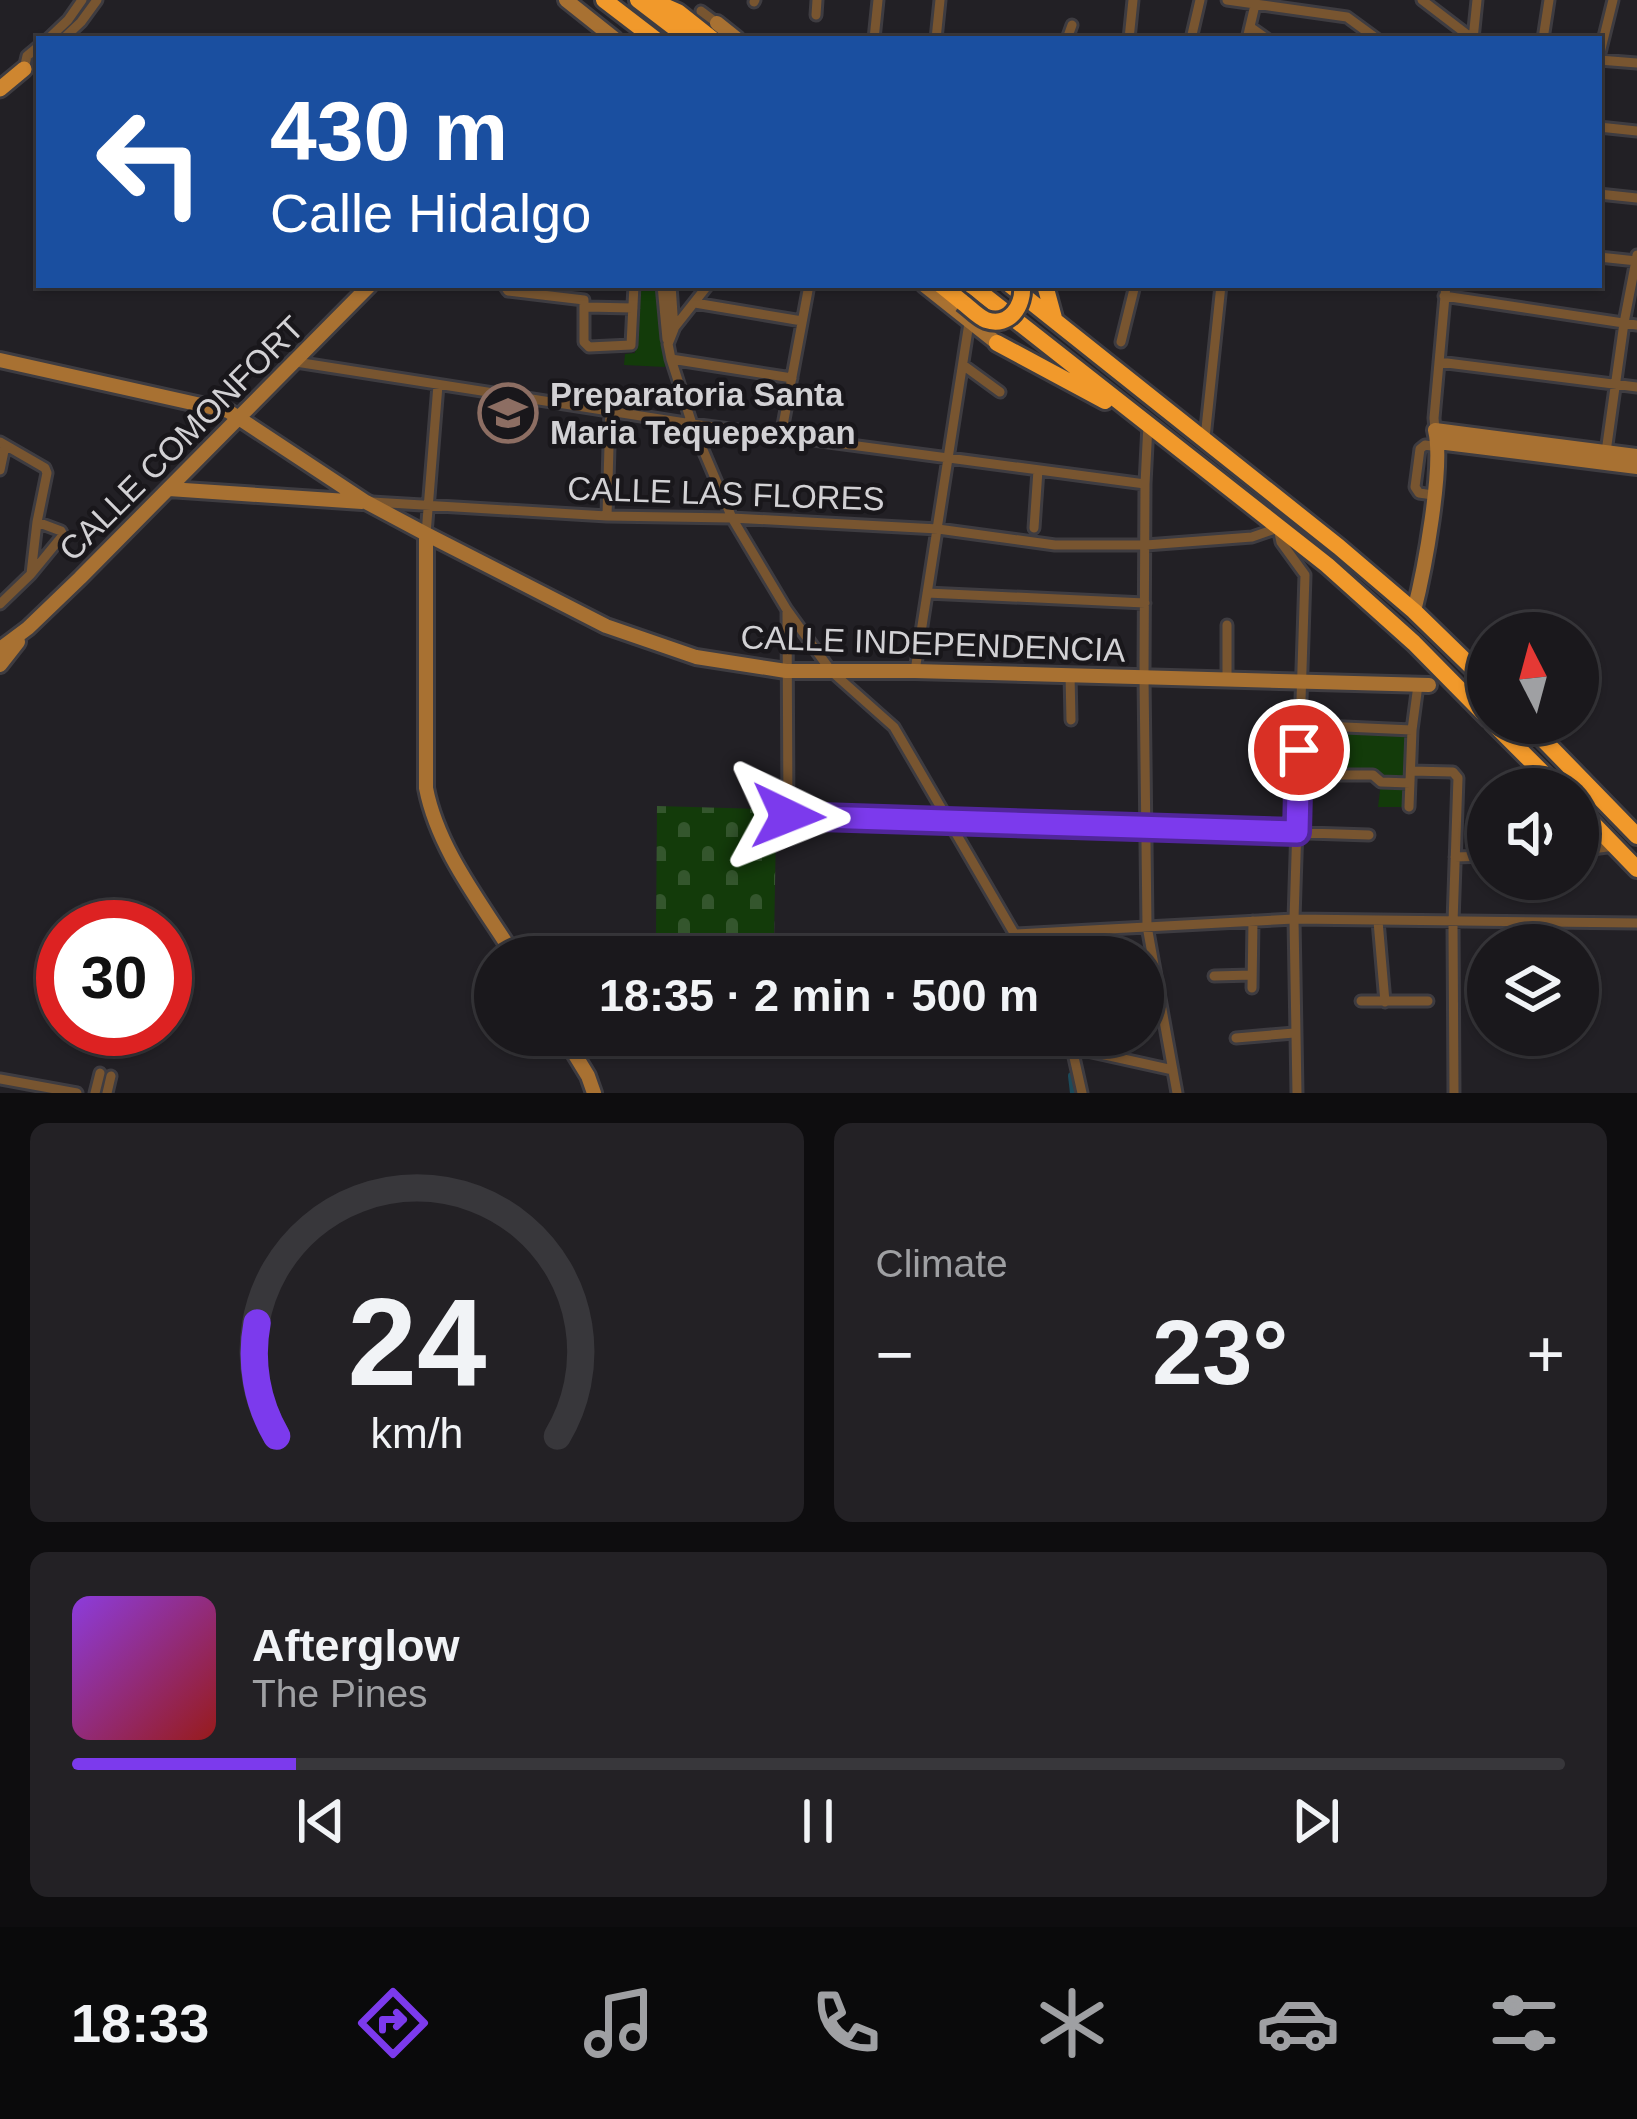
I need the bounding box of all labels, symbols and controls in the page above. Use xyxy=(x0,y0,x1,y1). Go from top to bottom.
icon: left xyxy=(72,84,228,240)
text: 430 m xyxy=(270,84,508,178)
text: Calle Hidalgo xyxy=(270,183,591,243)
street label: CALLE COMONFORT xyxy=(52,309,311,568)
place label: Preparatoria Santa Maria Tequepexpan xyxy=(550,376,856,451)
school or university icon: Preparatoria Santa Maria Tequepexpan xyxy=(477,382,539,444)
street label: CALLE LAS FLORES xyxy=(567,469,885,518)
north arrow xyxy=(1467,612,1599,744)
map controls xyxy=(1467,612,1599,1056)
street label: CALLE INDEPENDENCIA xyxy=(740,618,1126,669)
pin xyxy=(1248,699,1350,801)
icon: arrive xyxy=(1266,717,1332,783)
position arrow xyxy=(725,753,851,879)
button: sound xyxy=(1467,768,1599,900)
speed limit sign: 30 xyxy=(36,900,192,1056)
button: layers xyxy=(1467,924,1599,1056)
text: 18:35 · 2 min · 500 m xyxy=(599,970,1039,1021)
text: Climate xyxy=(876,1242,1008,1285)
text: 24 xyxy=(347,1272,486,1411)
text: 23° xyxy=(1152,1303,1288,1403)
text: − xyxy=(876,1317,914,1391)
text: + xyxy=(1526,1317,1565,1391)
text: km/h xyxy=(370,1408,463,1456)
text: Afterglow xyxy=(252,1620,460,1671)
text: The Pines xyxy=(252,1672,428,1715)
icon: previous xyxy=(288,1788,354,1854)
icon: pause xyxy=(785,1788,851,1854)
icon: next xyxy=(1283,1788,1349,1854)
icon: directions xyxy=(351,1981,435,2065)
icon: music xyxy=(577,1981,661,2065)
icon: phone xyxy=(804,1981,888,2065)
icon: climate xyxy=(1030,1981,1114,2065)
icon: car xyxy=(1256,1981,1340,2065)
icon: filters xyxy=(1482,1981,1566,2065)
text: 18:33 xyxy=(71,1993,209,2053)

